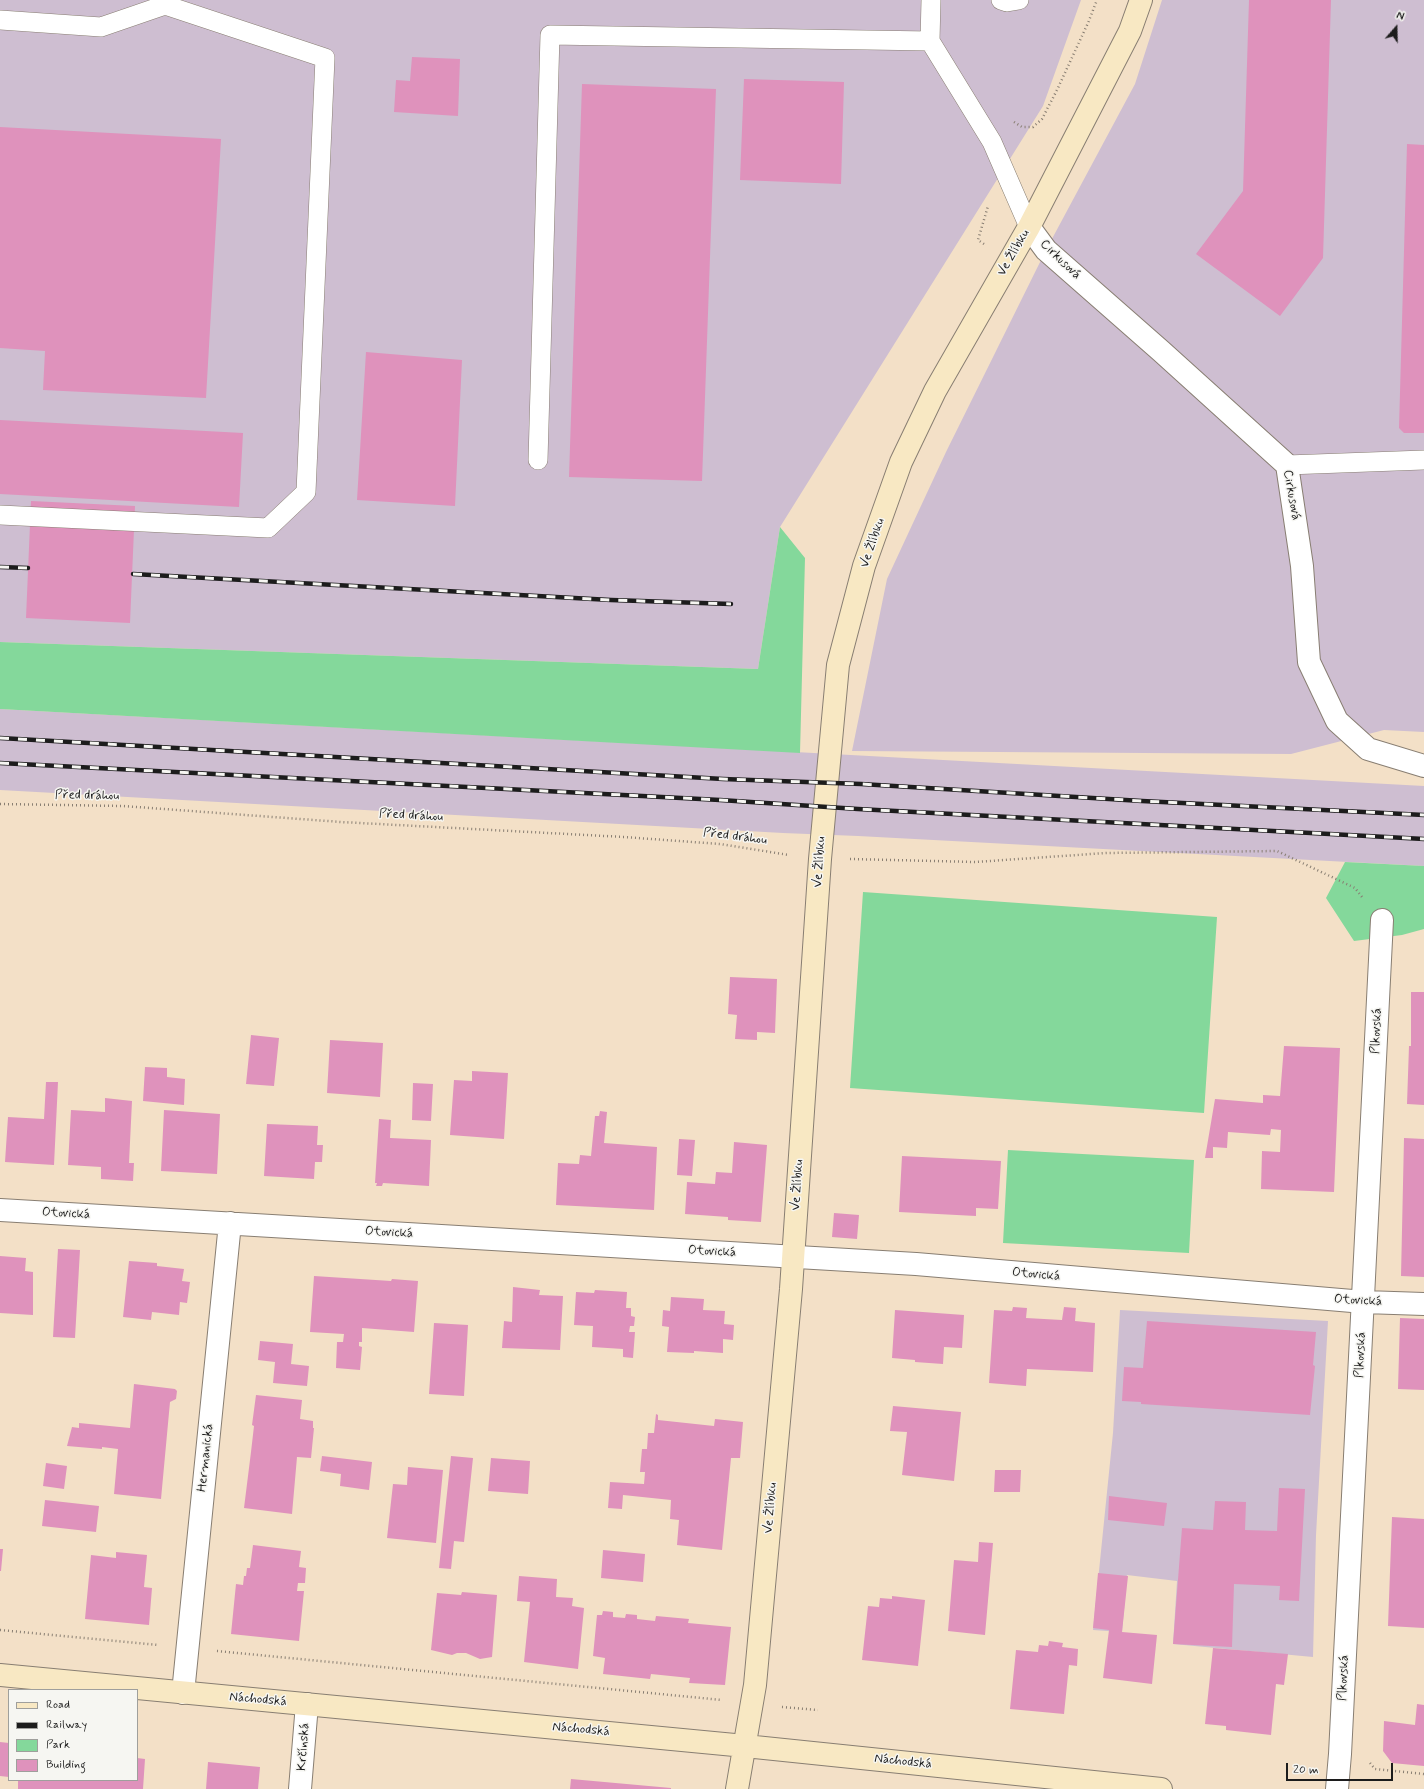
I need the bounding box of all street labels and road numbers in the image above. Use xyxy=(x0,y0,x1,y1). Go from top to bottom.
street label: Ve Žlíbku xyxy=(994,227,1034,279)
street label: Cirkusová xyxy=(1036,237,1084,283)
street label: Cirkusová xyxy=(1279,469,1303,521)
street label: Ve Žlíbku xyxy=(857,516,889,570)
street label: Před dráhou xyxy=(55,788,119,804)
street label: Před dráhou xyxy=(379,807,443,825)
street label: Před dráhou xyxy=(702,825,768,849)
street label: Ve Žlíbku xyxy=(810,836,830,888)
street label: Plkovská xyxy=(1368,1008,1386,1054)
street label: Ve Žlíbku xyxy=(788,1159,808,1211)
street label: Otovická xyxy=(41,1205,91,1223)
street label: Otovická xyxy=(364,1224,414,1242)
street label: Otovická xyxy=(687,1243,737,1261)
street label: Otovická xyxy=(1011,1265,1061,1285)
street label: Otovická xyxy=(1333,1292,1383,1310)
street label: Plkovská xyxy=(1352,1332,1370,1378)
street label: Hermanická xyxy=(195,1423,217,1493)
street label: Ve Žlíbku xyxy=(761,1482,781,1534)
street label: Plkovská xyxy=(1335,1655,1353,1701)
street label: Náchodská xyxy=(229,1690,287,1710)
street label: Náchodská xyxy=(552,1720,610,1740)
street label: Krčínská xyxy=(295,1722,313,1772)
street label: Náchodská xyxy=(874,1751,932,1773)

